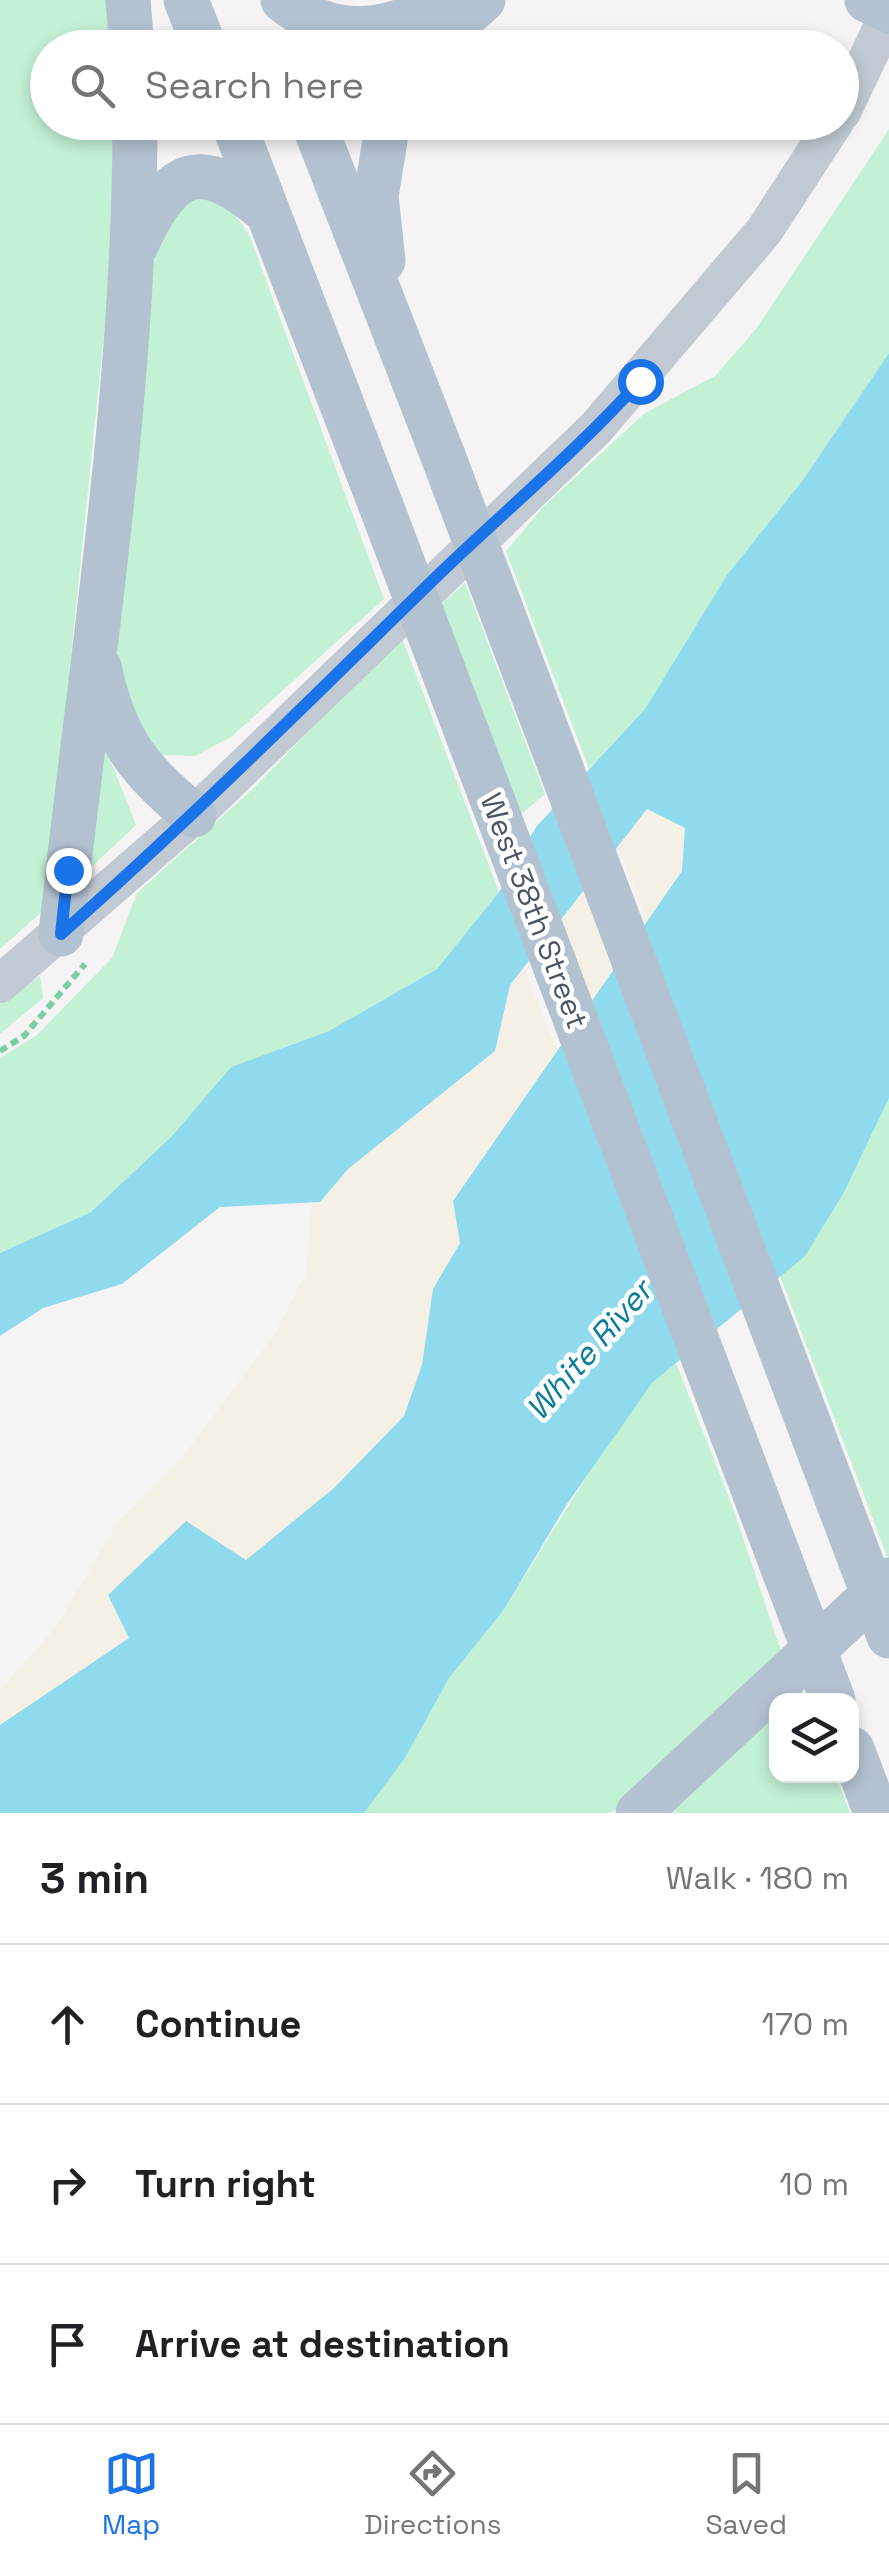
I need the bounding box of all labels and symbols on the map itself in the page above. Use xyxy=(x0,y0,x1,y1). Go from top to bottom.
route start xyxy=(618,359,664,405)
street label: West 38th Street xyxy=(472,788,597,1034)
route end xyxy=(46,848,92,894)
water label: White River xyxy=(517,1270,663,1428)

